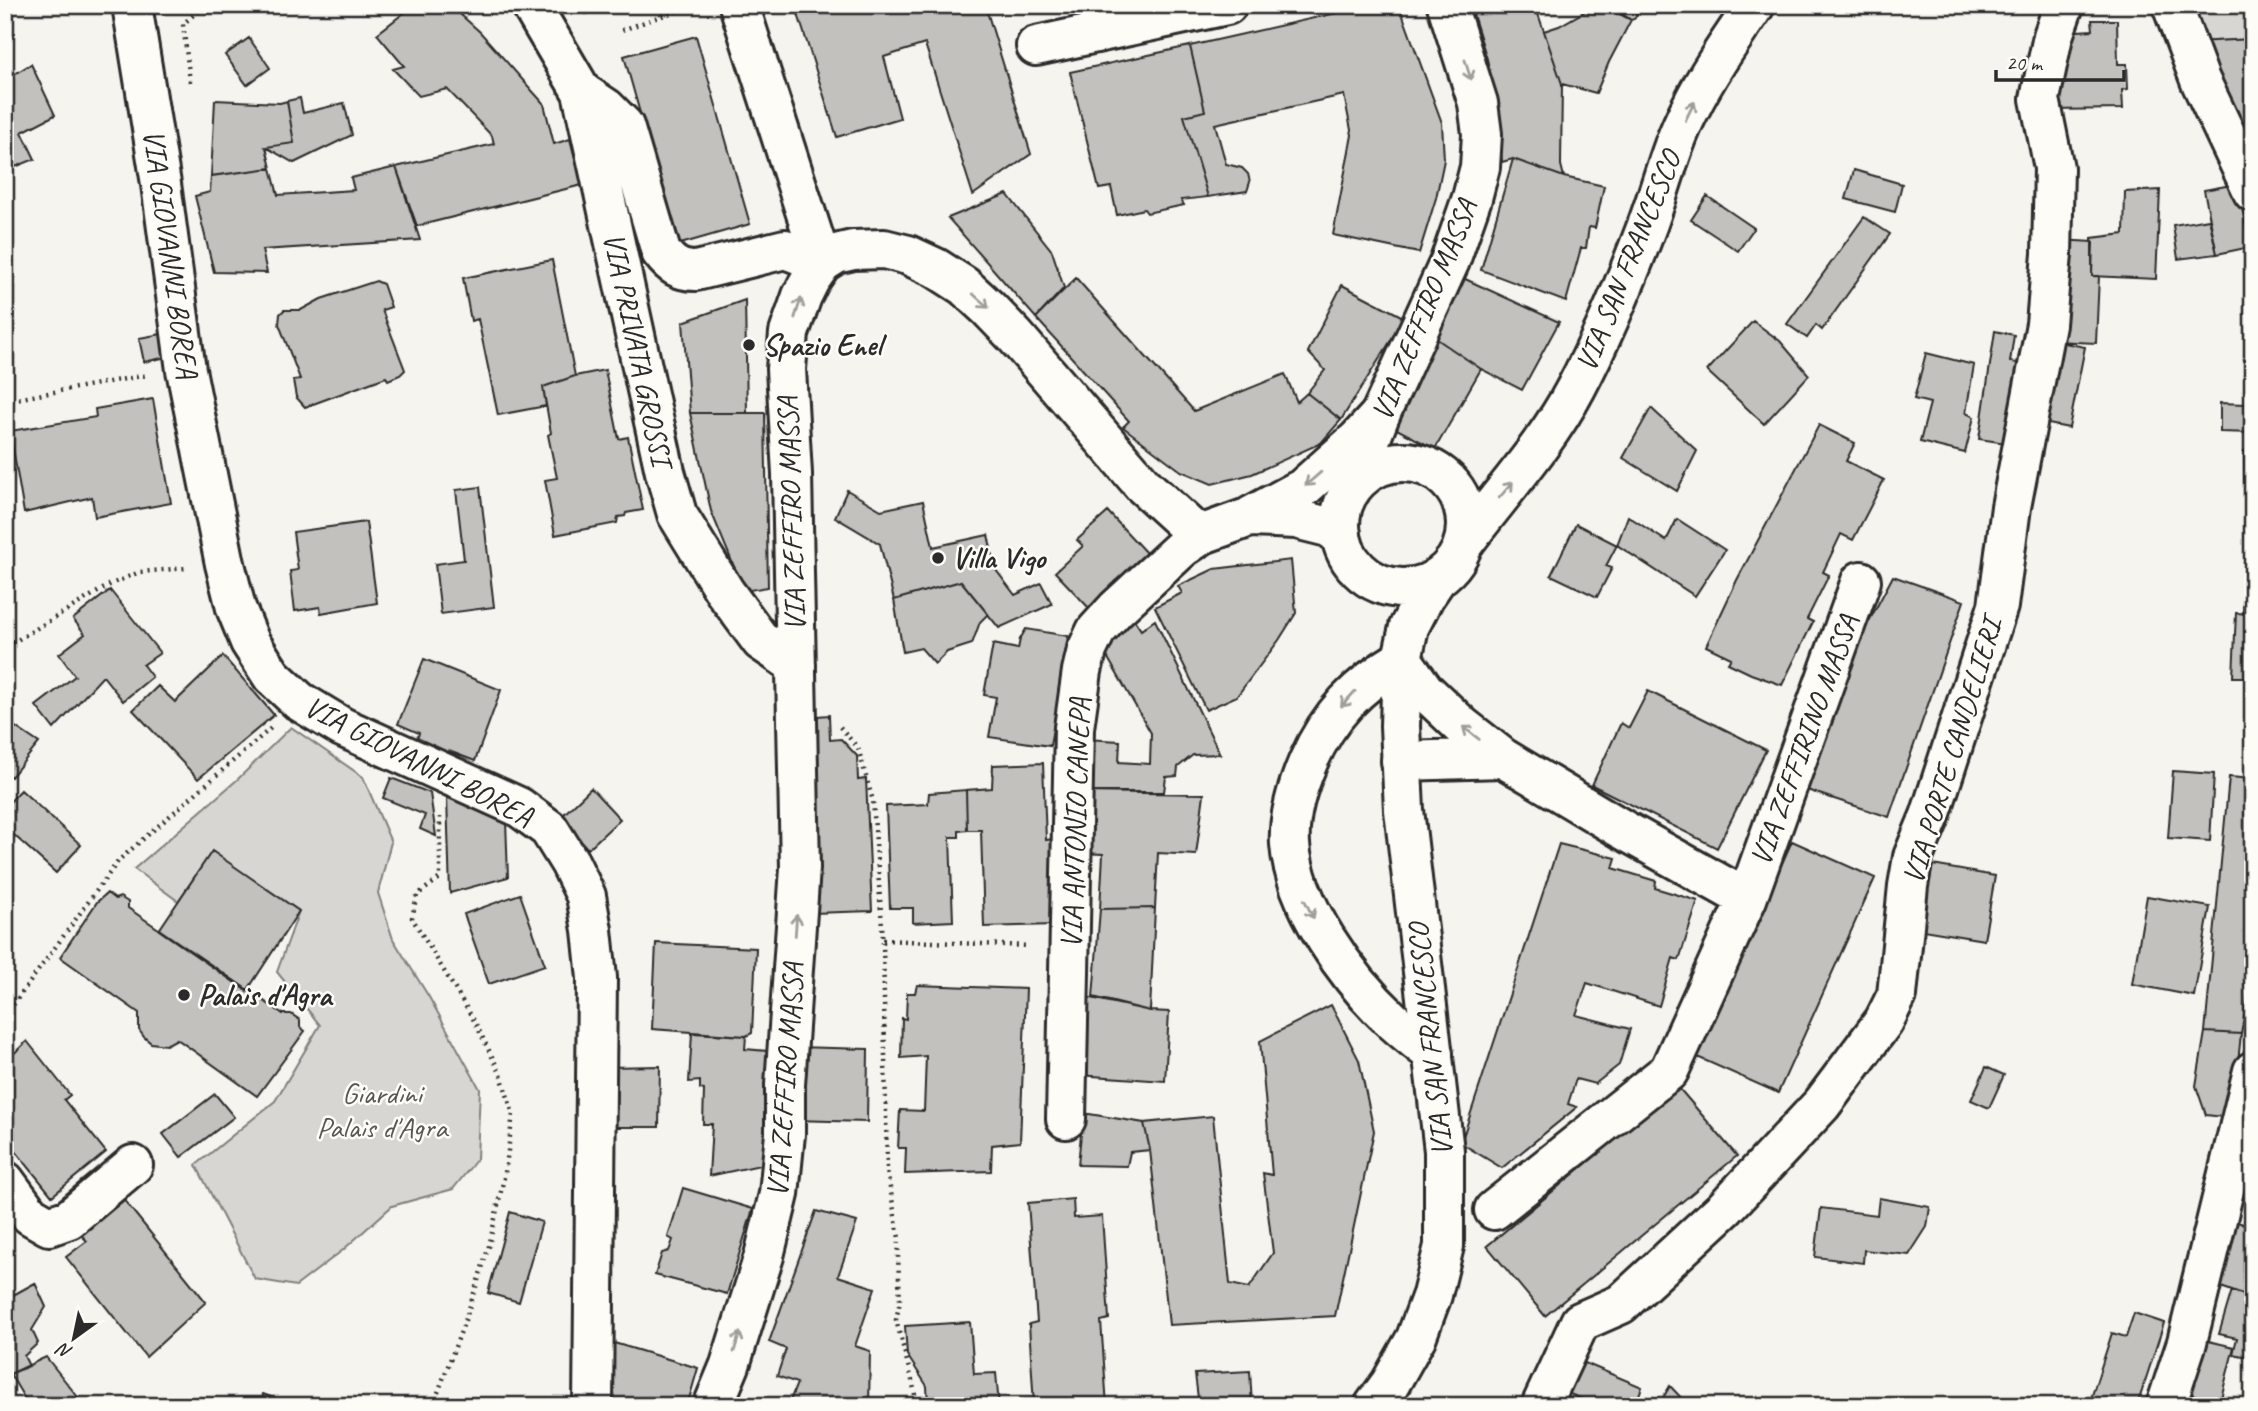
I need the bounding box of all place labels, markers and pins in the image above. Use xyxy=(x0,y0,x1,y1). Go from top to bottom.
place label: Spazio Enel xyxy=(763,326,887,364)
marker: Spazio Enel xyxy=(741,337,757,353)
place label: Villa Vigo xyxy=(952,539,1047,577)
marker: Villa Vigo xyxy=(930,550,946,566)
place label: Palais d'Agra xyxy=(198,976,334,1014)
marker: Palais d'Agra xyxy=(176,987,192,1003)

